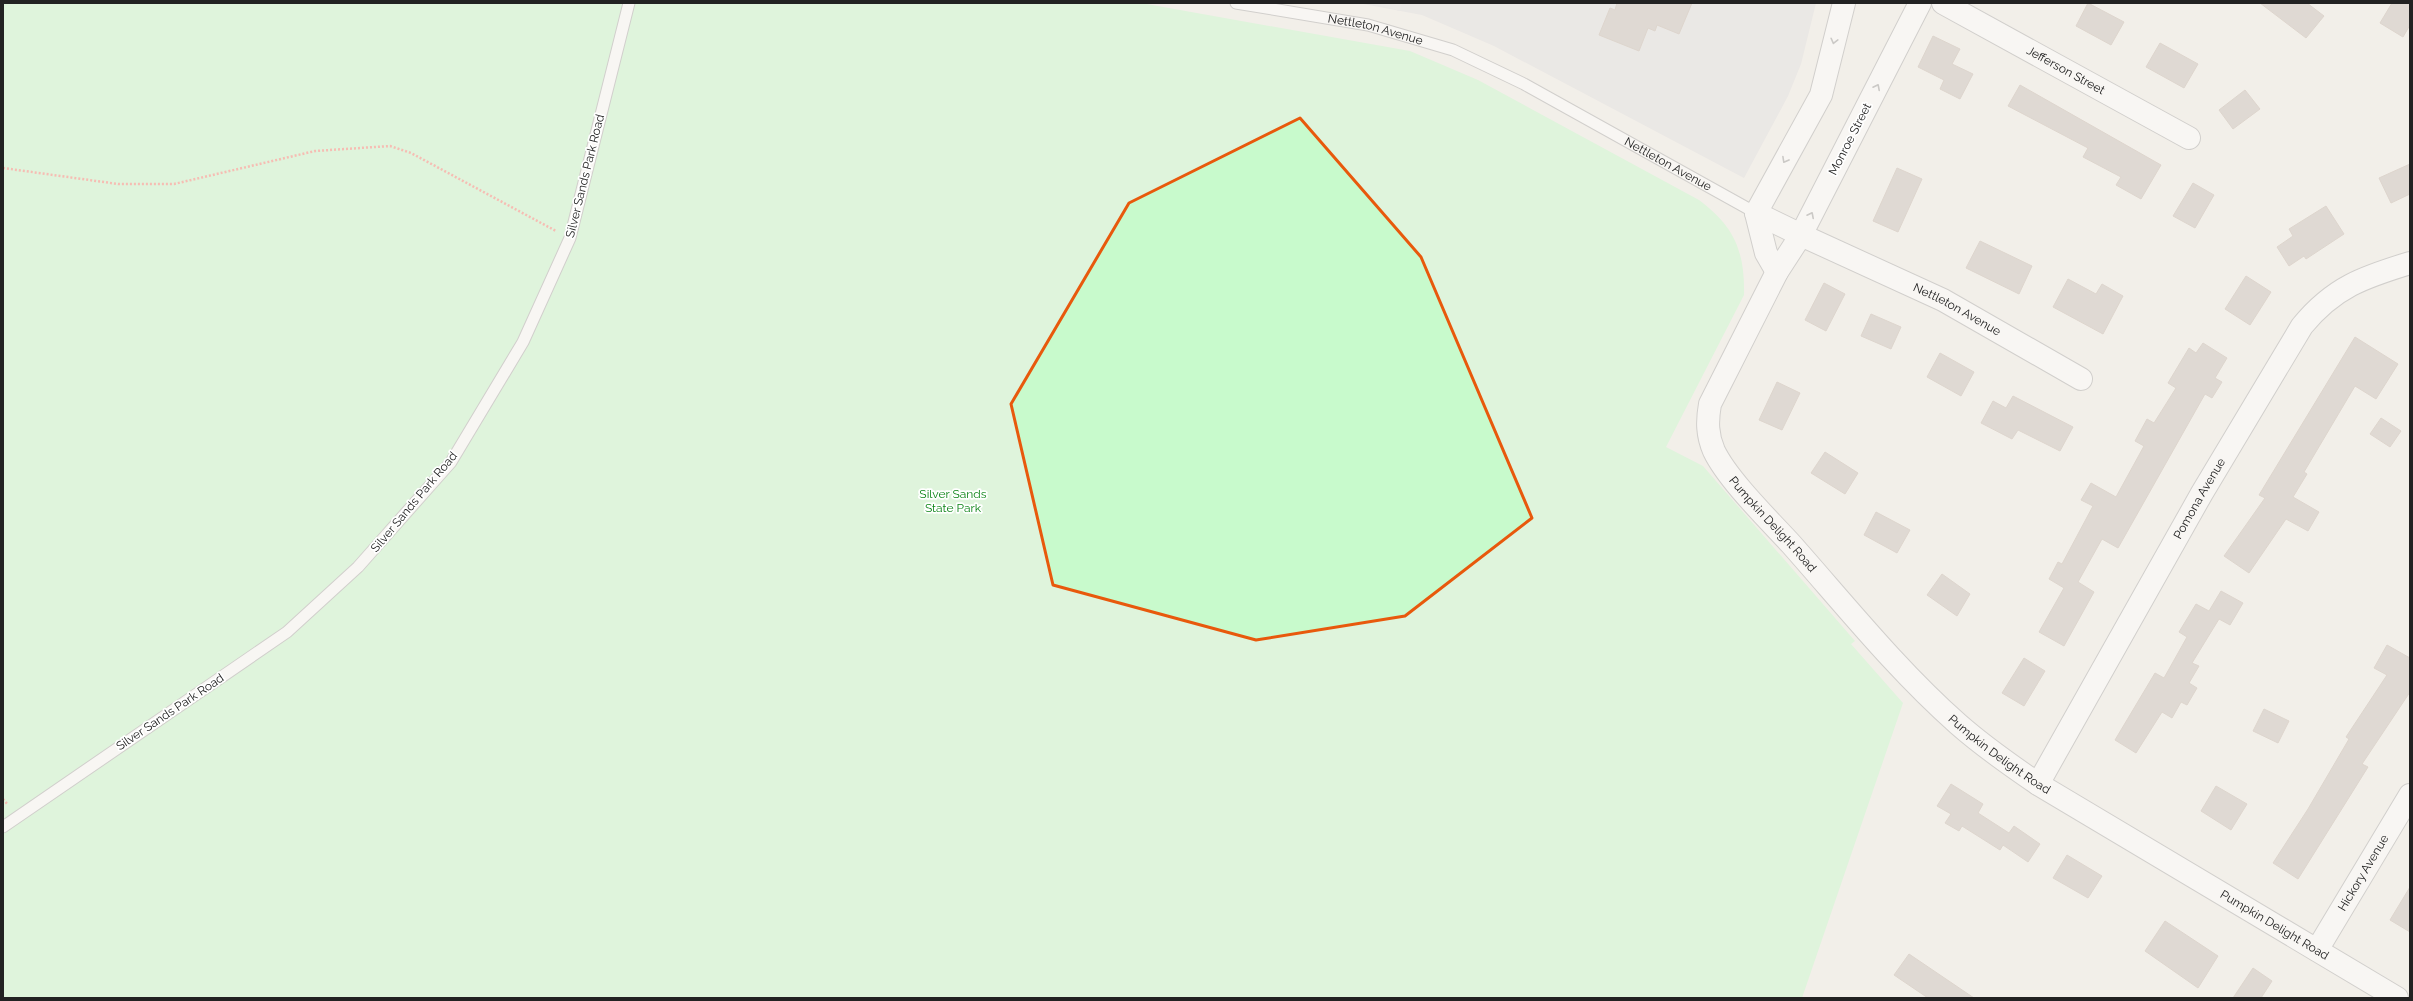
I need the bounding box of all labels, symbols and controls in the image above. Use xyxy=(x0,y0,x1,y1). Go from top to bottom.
street label: Nettleton Avenue xyxy=(1327,11,1425,48)
one-way arrow xyxy=(1831,38,1839,44)
street label: Jefferson Street xyxy=(2024,43,2107,97)
one-way arrow xyxy=(1872,83,1880,91)
street label: Monroe Street xyxy=(1826,101,1874,177)
street label: Silver Sands Park Road xyxy=(563,113,607,239)
street label: Nettleton Avenue xyxy=(1622,134,1714,194)
one-way arrow xyxy=(1783,156,1790,163)
one-way arrow xyxy=(1806,212,1814,219)
street label: Nettleton Avenue xyxy=(1911,280,2003,339)
street label: Silver Sands Park Road xyxy=(368,449,460,555)
street label: Pomona Avenue xyxy=(2171,456,2228,541)
street label: Pumpkin Delight Road xyxy=(1726,474,1819,575)
park label: Silver Sands State Park xyxy=(919,487,987,515)
street label: Silver Sands Park Road xyxy=(114,671,226,753)
street label: Pumpkin Delight Road xyxy=(1945,712,2053,797)
street label: Hickory Avenue xyxy=(2335,832,2392,914)
street label: Pumpkin Delight Road xyxy=(2218,887,2331,963)

